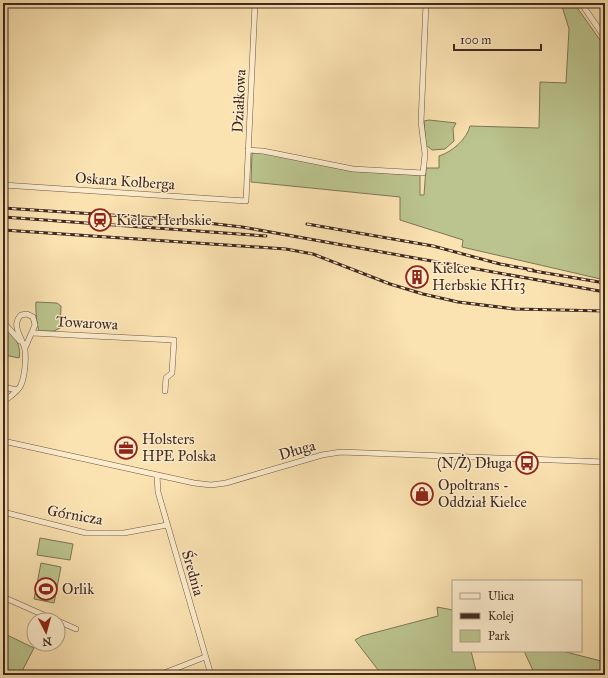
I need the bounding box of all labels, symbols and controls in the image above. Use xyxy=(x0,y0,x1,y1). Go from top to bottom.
scale bar xyxy=(454,26,541,52)
text: 100 m xyxy=(460,33,491,47)
street label: Działkowa xyxy=(228,68,250,133)
street label: Oskara Kolberga xyxy=(75,169,176,194)
station icon: Kielce Herbskie xyxy=(87,207,113,233)
place label: Kielce Herbskie xyxy=(116,211,211,229)
place label: Kielce Herbskie KH13 xyxy=(432,259,525,294)
building icon: Kielce Herbskie KH13 xyxy=(404,264,430,290)
street label: Towarowa xyxy=(56,312,119,334)
place label: Holsters HPE Polska xyxy=(142,430,217,465)
office icon: Holsters HPE Polska xyxy=(113,435,139,461)
street label: Długa xyxy=(277,436,318,464)
bus stop icon: (N/Ż) Długa xyxy=(514,450,540,476)
place label: (N/Ż) Długa xyxy=(437,454,513,473)
place label: Opoltrans - Oddział Kielce xyxy=(438,476,527,511)
shop icon: Opoltrans - Oddział Kielce xyxy=(409,481,435,507)
street label: Górnicza xyxy=(46,501,105,529)
street label: Średnia xyxy=(178,548,209,598)
sports icon: Orlik xyxy=(33,576,59,602)
place label: Orlik xyxy=(62,580,94,598)
legend xyxy=(452,580,582,652)
text: Ulica xyxy=(488,589,515,603)
text: Kolej xyxy=(488,609,514,623)
north arrow xyxy=(26,612,66,652)
text: Park xyxy=(488,629,510,643)
text: N xyxy=(41,634,52,648)

